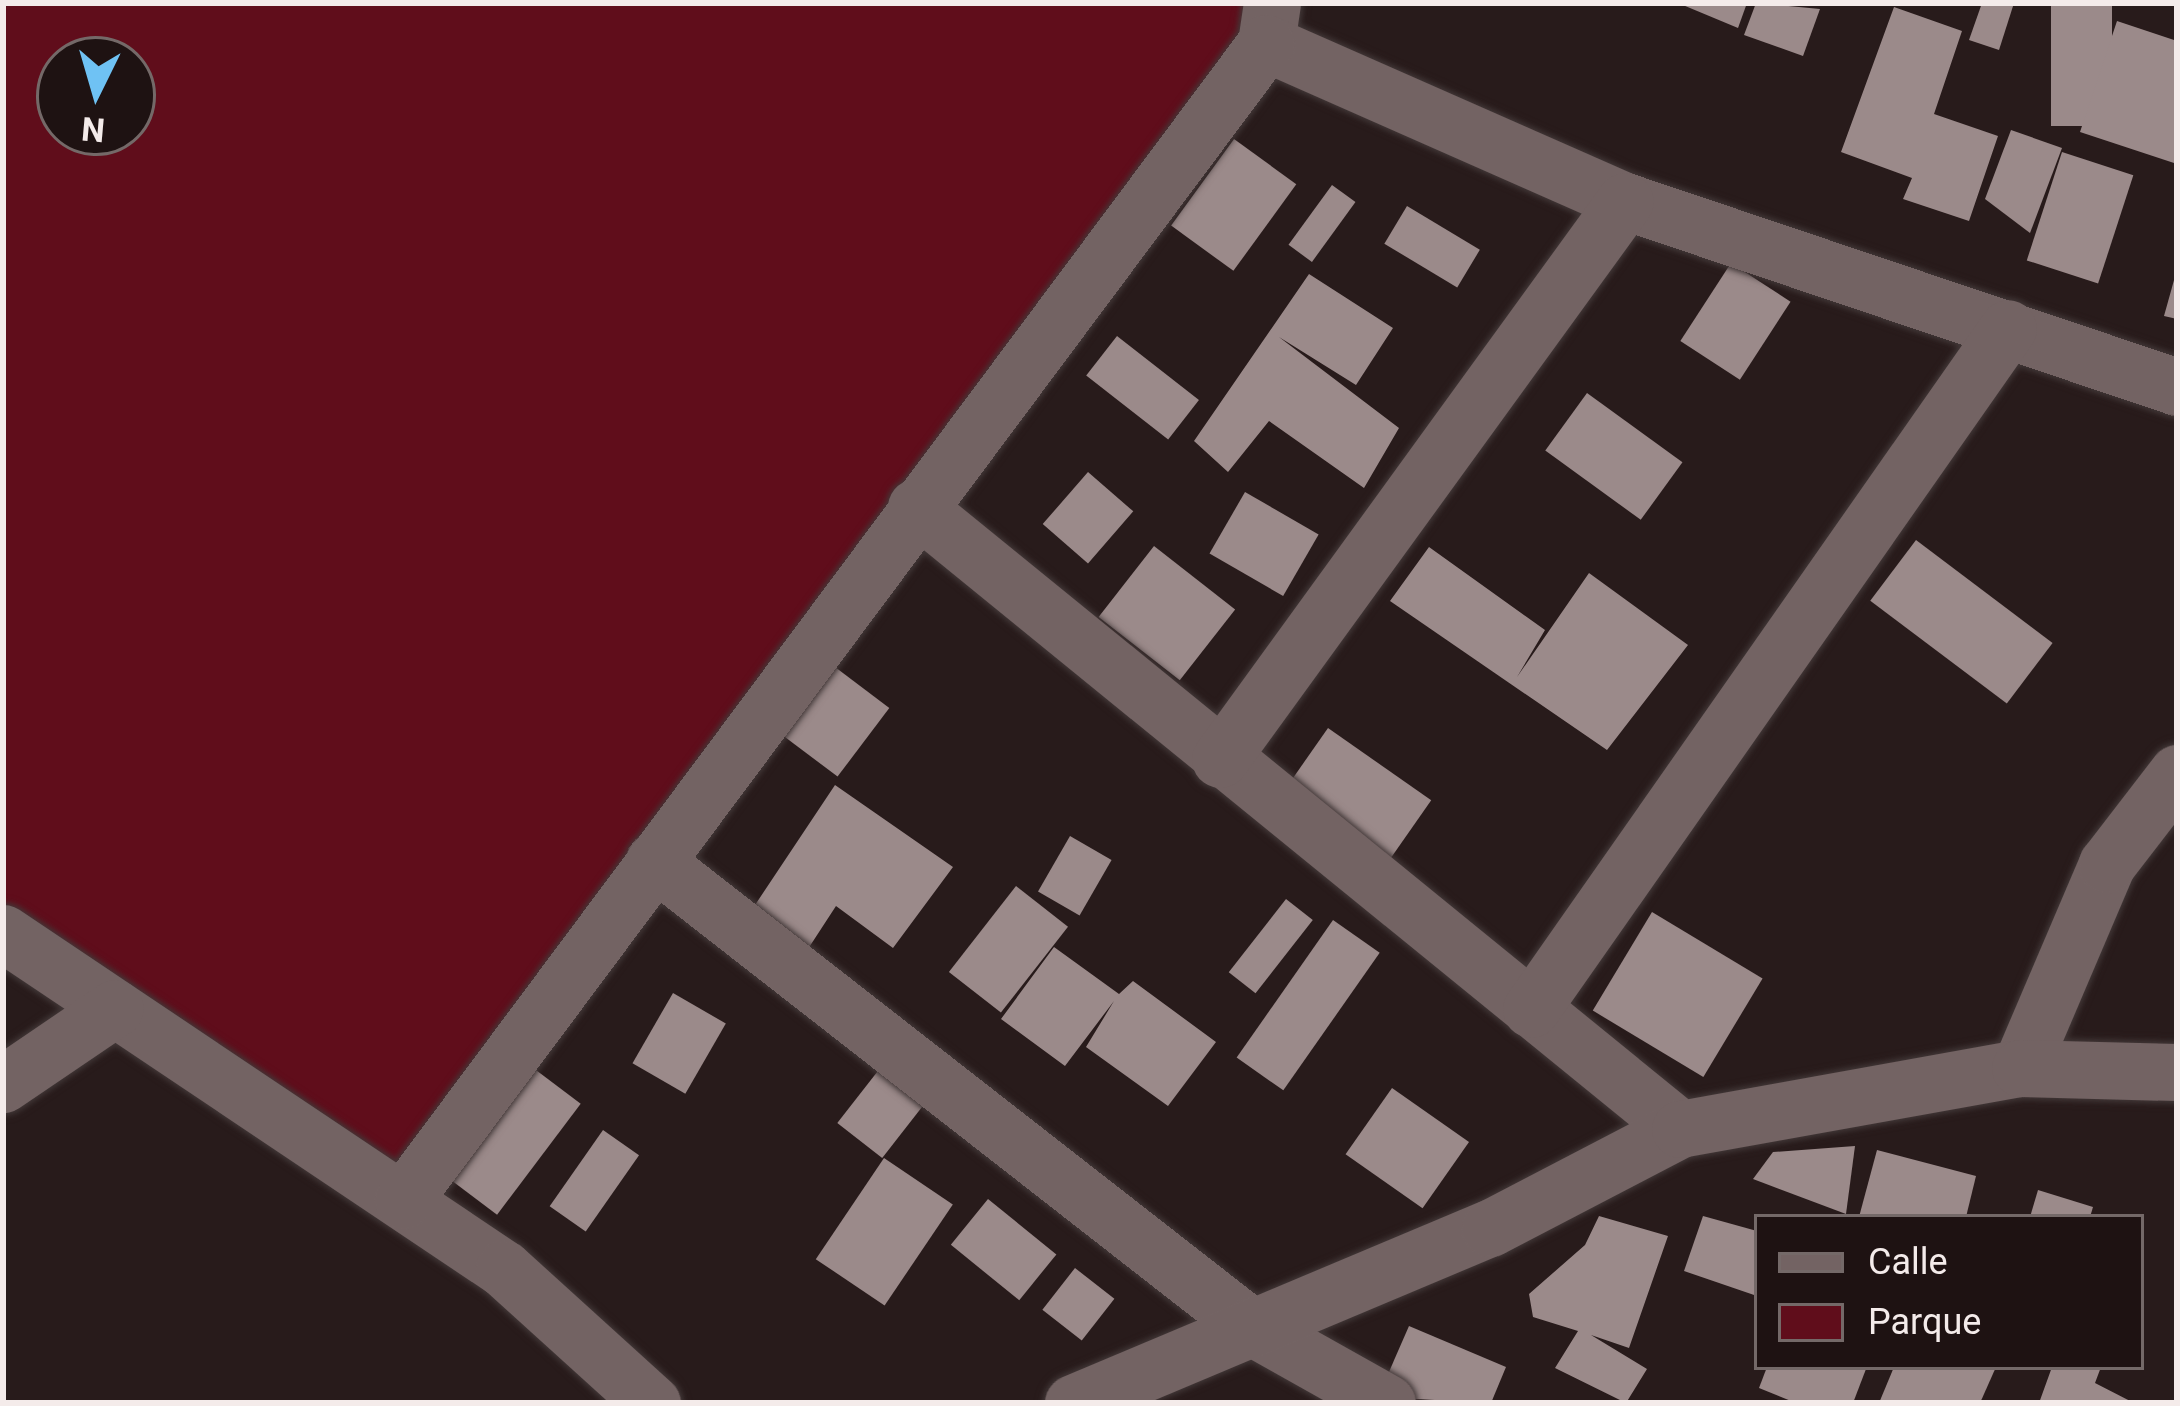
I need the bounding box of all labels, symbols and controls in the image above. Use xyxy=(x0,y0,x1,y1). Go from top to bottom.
north arrow xyxy=(36,36,156,156)
text: N xyxy=(80,109,106,150)
legend xyxy=(1754,1214,2144,1370)
text: Calle xyxy=(1868,1241,1948,1283)
text: Parque xyxy=(1868,1301,1981,1343)

